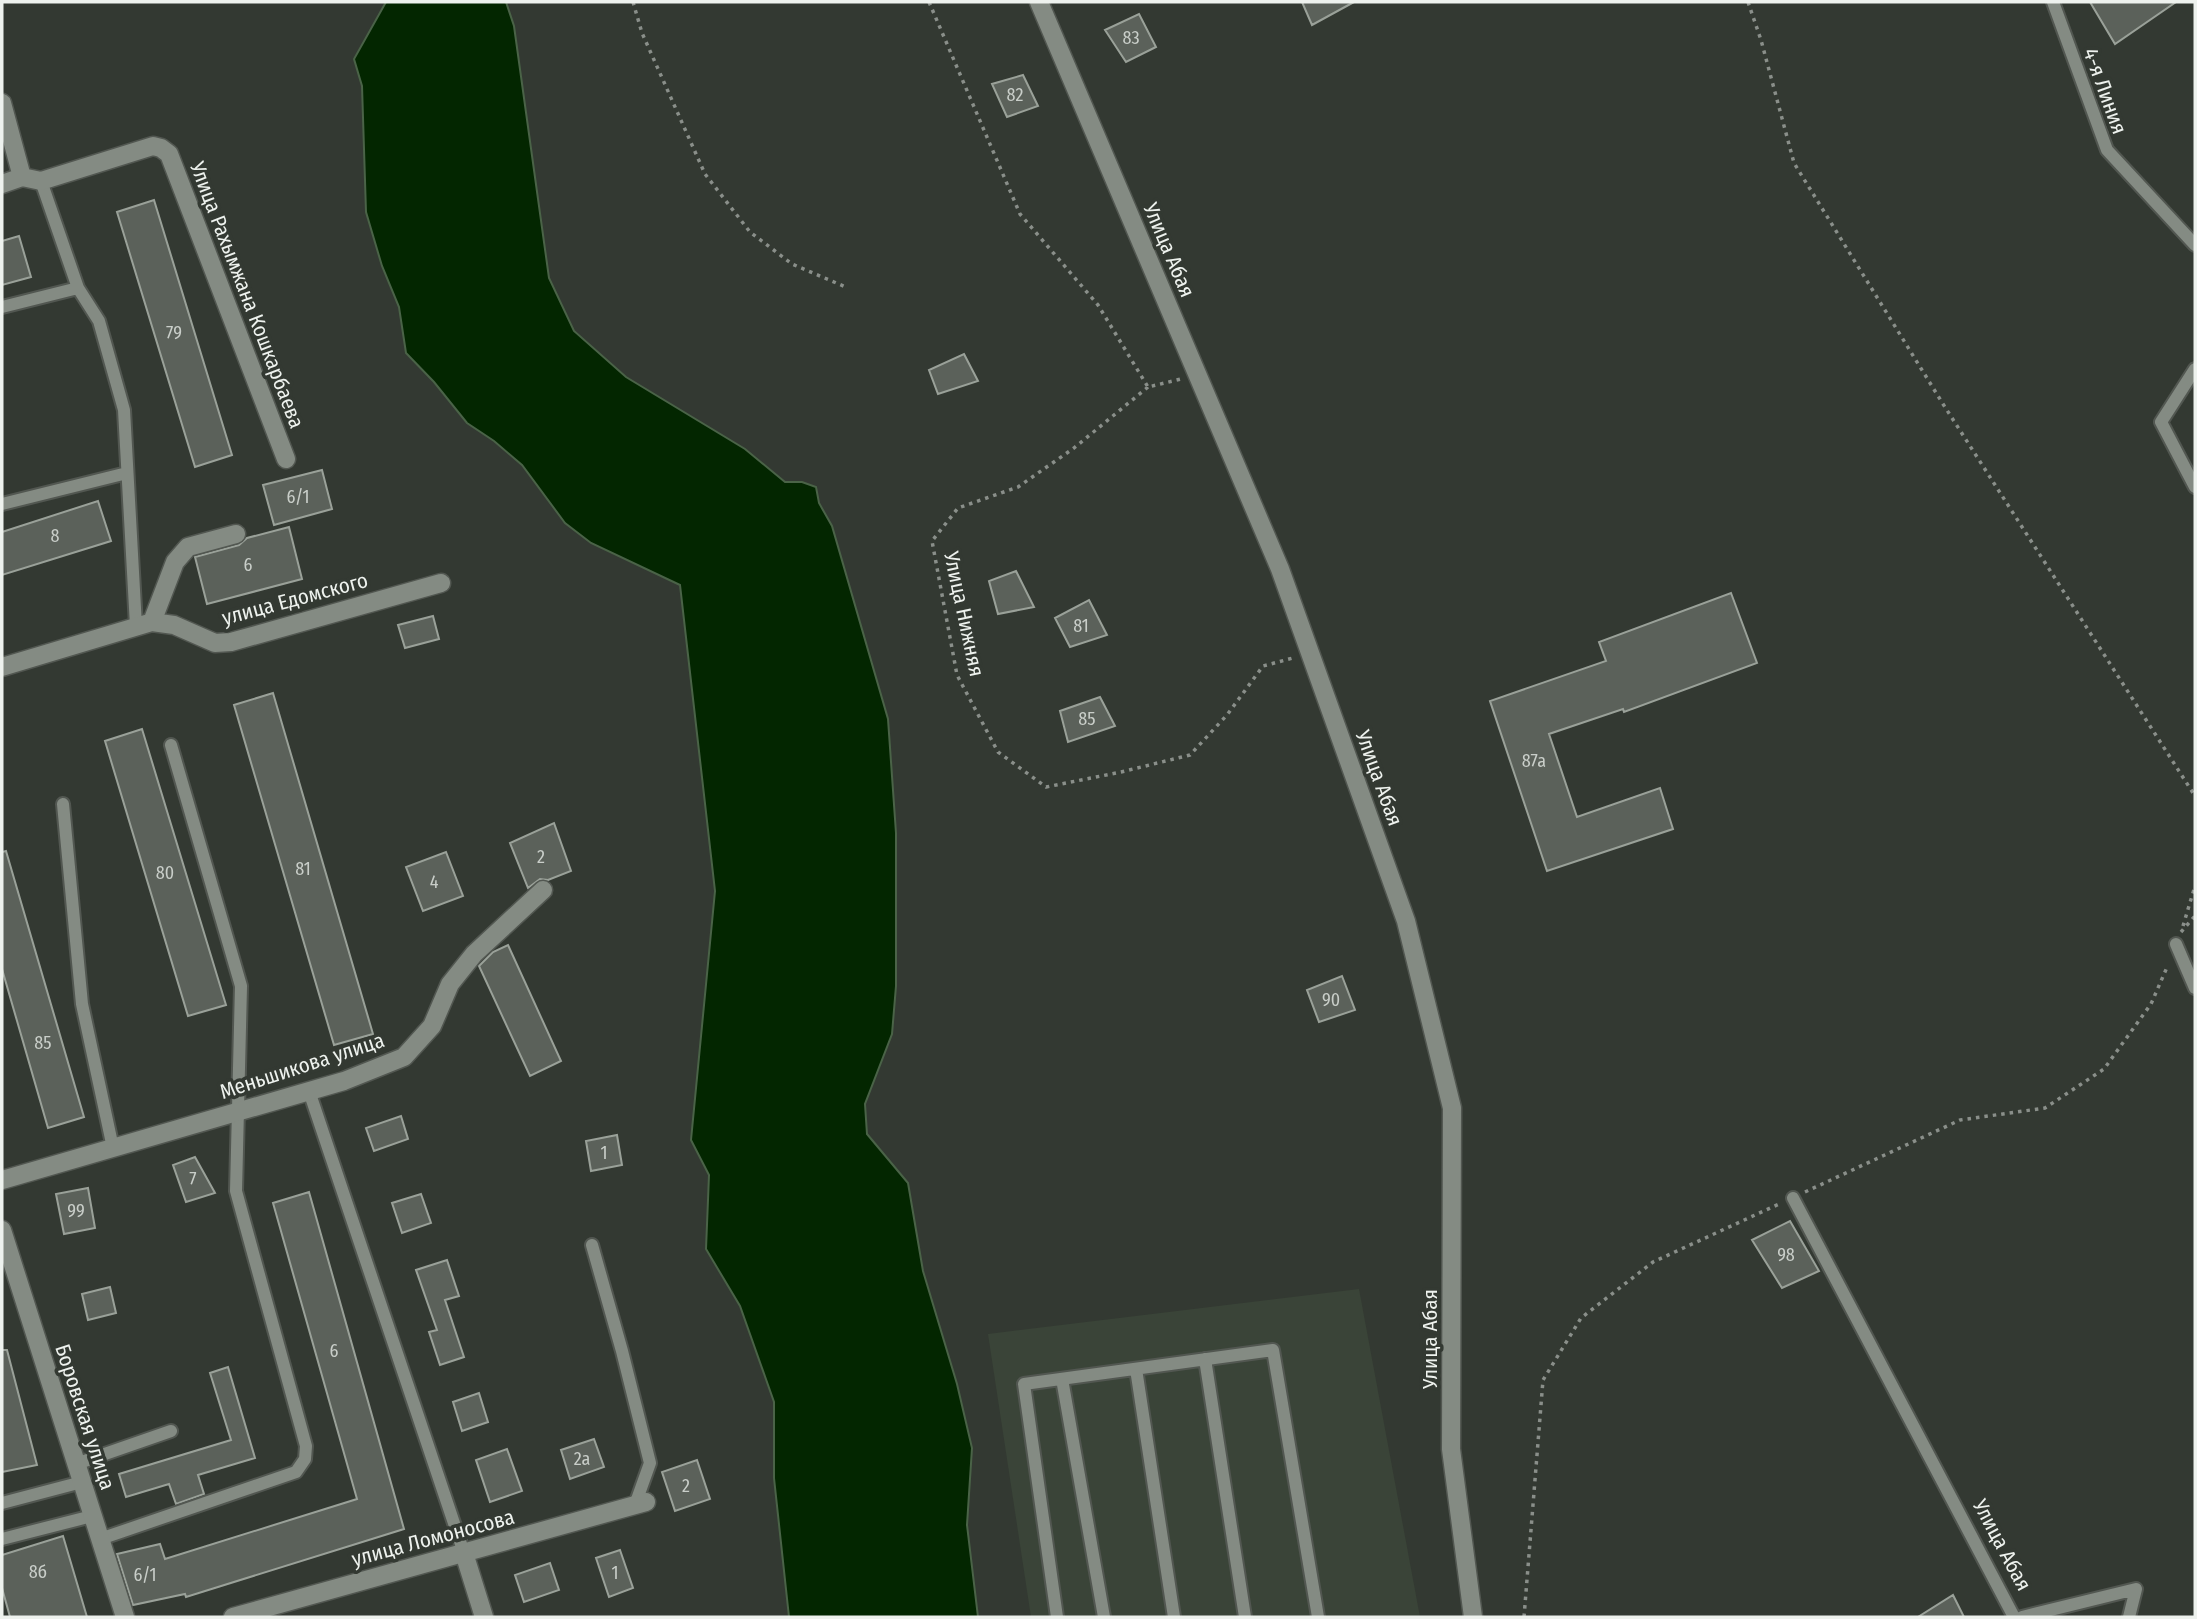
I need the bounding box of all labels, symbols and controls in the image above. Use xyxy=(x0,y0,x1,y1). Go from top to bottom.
house number: 83 xyxy=(1122,27,1140,49)
street label: 4-я Линия xyxy=(2077,44,2133,138)
house number: 82 xyxy=(1007,84,1023,106)
street label: Улица Рахымжана Кошкарбаева xyxy=(184,157,310,432)
street label: Улица Абая xyxy=(1137,198,1201,301)
house number: 79 xyxy=(166,322,182,344)
house number: 6/1 xyxy=(287,486,309,508)
house number: 8 xyxy=(51,525,60,547)
street label: Улица Нижняя xyxy=(938,548,990,679)
house number: 6 xyxy=(244,554,253,576)
street label: улица Едомского xyxy=(219,567,371,631)
house number: 81 xyxy=(1073,615,1089,637)
house number: 85 xyxy=(1078,708,1096,730)
street label: Улица Абая xyxy=(1349,726,1408,829)
house number: 87а xyxy=(1522,750,1546,772)
house number: 2 xyxy=(537,846,545,868)
house number: 81 xyxy=(295,858,311,880)
house number: 80 xyxy=(156,862,174,884)
house number: 4 xyxy=(430,871,439,893)
house number: 90 xyxy=(1322,989,1340,1011)
street label: Меньшикова улица xyxy=(216,1027,388,1105)
house number: 85 xyxy=(34,1032,52,1054)
house number: 1 xyxy=(600,1142,608,1164)
house number: 7 xyxy=(189,1168,197,1190)
house number: 99 xyxy=(67,1200,85,1222)
house number: 98 xyxy=(1777,1244,1795,1266)
street label: Улица Абая xyxy=(1417,1289,1443,1390)
house number: 6 xyxy=(330,1340,339,1362)
street label: Боровская улица xyxy=(49,1341,121,1493)
house number: 2а xyxy=(574,1448,590,1470)
house number: 2 xyxy=(682,1475,690,1497)
street label: Улица Абая xyxy=(1967,1494,2037,1595)
street label: улица Ломоносова xyxy=(349,1504,517,1572)
house number: 8б xyxy=(29,1561,47,1583)
house number: 1 xyxy=(611,1562,619,1584)
house number: 6/1 xyxy=(134,1564,156,1586)

